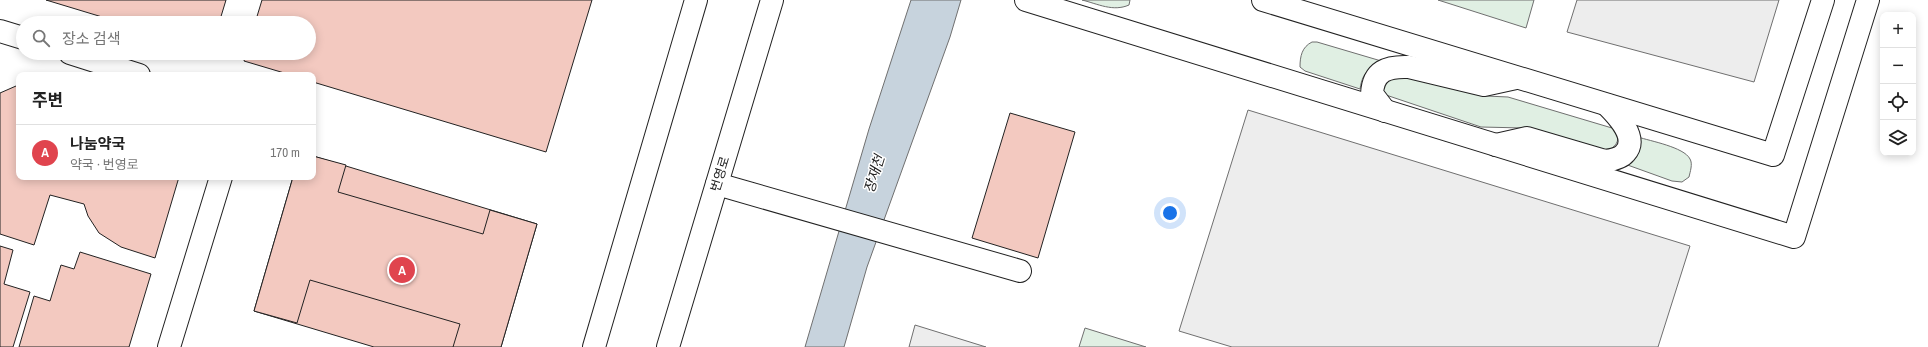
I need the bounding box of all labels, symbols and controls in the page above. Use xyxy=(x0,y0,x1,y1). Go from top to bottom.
map controls xyxy=(1880,12,1916,156)
button: + xyxy=(1880,12,1916,48)
search box xyxy=(16,16,316,60)
icon: search xyxy=(30,27,52,49)
text: 장소 검색 xyxy=(62,28,121,49)
button: − xyxy=(1880,48,1916,84)
button: locate xyxy=(1880,84,1916,120)
text: 주변 xyxy=(32,88,63,111)
button: layers xyxy=(1880,120,1916,156)
text: 나눔약국 xyxy=(70,133,125,154)
text: A xyxy=(41,144,49,161)
text: 170 m xyxy=(270,144,300,161)
water label: 장재천 xyxy=(860,152,889,195)
street label: 번영로 xyxy=(707,154,733,194)
text: 약국 · 번영로 xyxy=(70,156,139,173)
your location xyxy=(1160,203,1180,223)
pin: A xyxy=(389,255,415,285)

